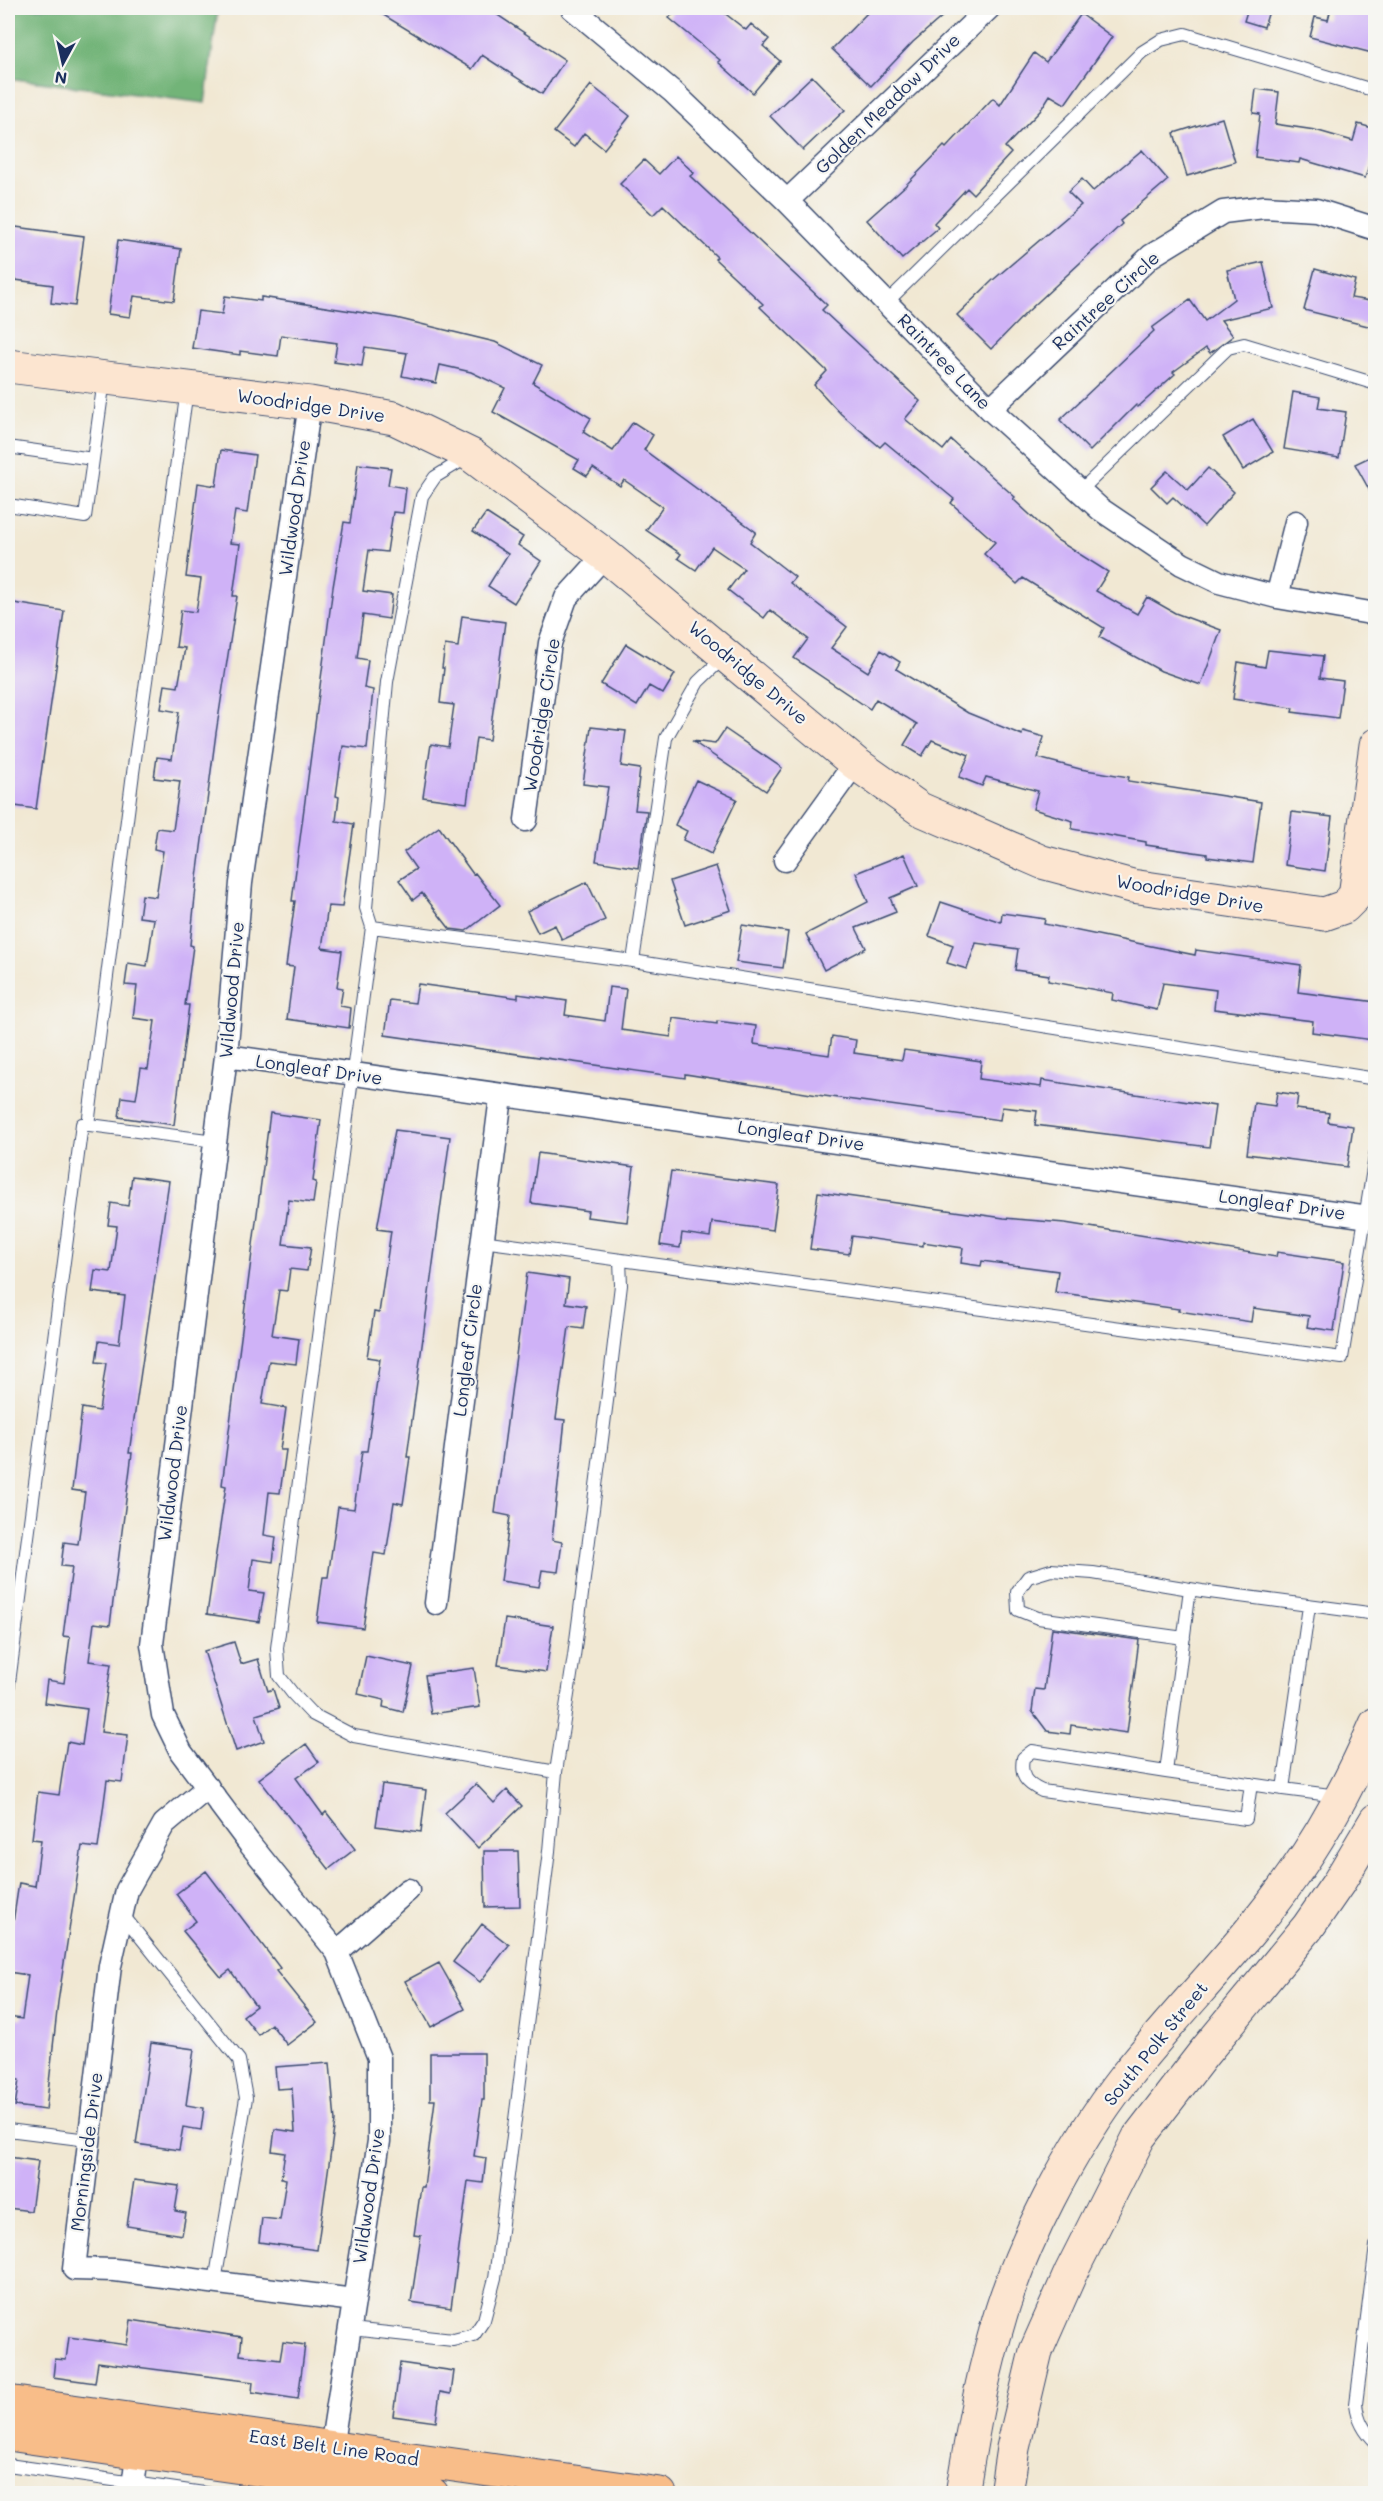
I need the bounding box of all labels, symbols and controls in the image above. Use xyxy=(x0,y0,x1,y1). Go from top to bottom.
street label: Golden Meadow Drive xyxy=(810,28,965,179)
north arrow xyxy=(33,33,93,93)
text: N xyxy=(53,67,68,90)
street label: Raintree Circle xyxy=(1046,246,1164,355)
street label: Raintree Lane xyxy=(893,308,997,415)
street label: Woodridge Drive xyxy=(235,383,387,427)
street label: Wildwood Drive xyxy=(273,438,315,578)
street label: Woodridge Drive xyxy=(684,615,814,729)
street label: Woodridge Circle xyxy=(517,636,565,794)
street label: Woodridge Drive xyxy=(1115,868,1266,918)
street label: Wildwood Drive xyxy=(213,920,249,1059)
street label: Longleaf Drive xyxy=(254,1048,384,1090)
street label: Longleaf Drive xyxy=(736,1114,866,1156)
street label: Longleaf Drive xyxy=(1217,1183,1347,1225)
street label: Longleaf Circle xyxy=(447,1282,487,1418)
street label: Wildwood Drive xyxy=(152,1403,192,1542)
street label: South Polk Street xyxy=(1098,1976,1213,2110)
street label: Morningside Drive xyxy=(64,2071,108,2233)
street label: Wildwood Drive xyxy=(347,2126,389,2266)
street label: East Belt Line Road xyxy=(248,2423,421,2471)

